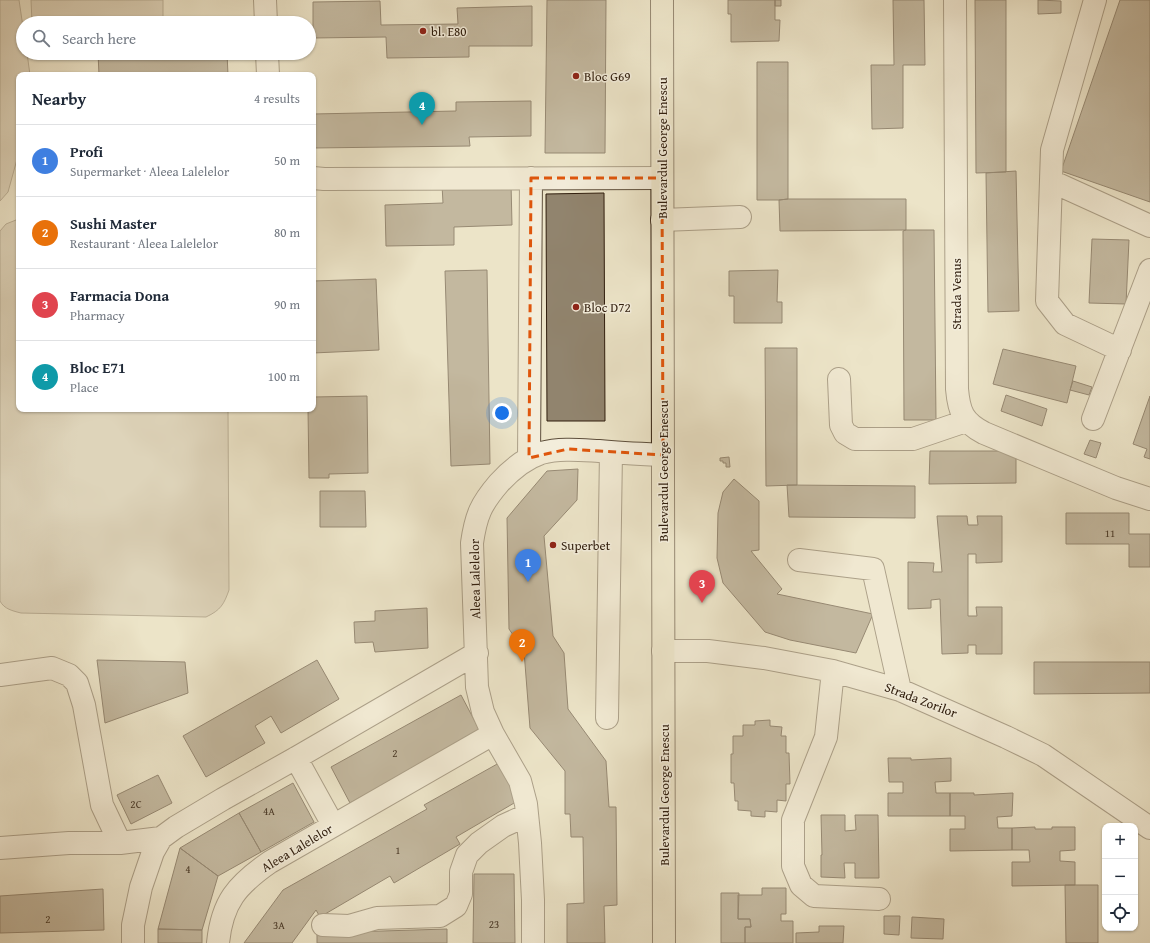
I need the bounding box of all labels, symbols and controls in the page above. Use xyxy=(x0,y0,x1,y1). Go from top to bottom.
search box xyxy=(16,16,316,60)
place label: bl. E80 xyxy=(431,22,467,41)
marker: bl. E80 xyxy=(418,26,428,36)
icon: search xyxy=(30,27,52,49)
text: Search here xyxy=(62,28,136,49)
place label: Bloc G69 xyxy=(584,67,630,86)
marker: Bloc G69 xyxy=(571,71,581,81)
street label: Bulevardul George Enescu xyxy=(653,77,672,219)
text: Nearby xyxy=(32,86,86,111)
text: 4 results xyxy=(254,89,300,108)
pin: 4 xyxy=(409,92,435,125)
text: Profi xyxy=(70,141,103,162)
text: 1 xyxy=(42,151,48,170)
text: 50 m xyxy=(274,151,300,170)
text: Supermarket · Aleea Lalelelor xyxy=(70,162,229,181)
text: Sushi Master xyxy=(70,213,157,234)
text: 2 xyxy=(42,223,48,242)
text: 80 m xyxy=(274,223,300,242)
text: Restaurant · Aleea Lalelelor xyxy=(70,234,218,253)
street label: Strada Venus xyxy=(947,258,966,330)
text: Farmacia Dona xyxy=(70,285,169,306)
text: 3 xyxy=(42,295,48,314)
text: 90 m xyxy=(274,295,300,314)
place label: Bloc D72 xyxy=(584,298,631,317)
marker: Bloc D72 xyxy=(571,302,581,312)
text: Pharmacy xyxy=(70,306,125,325)
text: Bloc E71 xyxy=(70,357,126,378)
text: 4 xyxy=(42,367,48,386)
text: 100 m xyxy=(268,367,300,386)
text: Place xyxy=(70,378,99,397)
street label: Bulevardul George Enescu xyxy=(654,400,673,542)
your location xyxy=(492,403,512,423)
house number: 11 xyxy=(1105,525,1115,541)
place label: Superbet xyxy=(561,536,611,555)
street label: Aleea Lalelelor xyxy=(465,538,485,619)
marker: Superbet xyxy=(548,540,558,550)
pin: 1 xyxy=(515,549,541,582)
pin: 3 xyxy=(689,570,715,603)
pin: 2 xyxy=(509,629,535,662)
street label: Strada Zorilor xyxy=(882,677,961,723)
street label: Bulevardul George Enescu xyxy=(655,724,674,866)
house number: 2 xyxy=(392,745,398,761)
house number: 2C xyxy=(130,796,142,812)
house number: 4A xyxy=(263,803,275,819)
street label: Aleea Lalelelor xyxy=(258,819,337,877)
map controls xyxy=(1102,823,1138,931)
button: + xyxy=(1102,823,1138,859)
house number: 1 xyxy=(395,842,401,858)
button: − xyxy=(1102,859,1138,895)
house number: 4 xyxy=(185,861,191,877)
button: locate xyxy=(1102,895,1138,931)
house number: 2 xyxy=(45,911,51,927)
house number: 23 xyxy=(489,916,499,932)
house number: 3A xyxy=(273,917,285,933)

